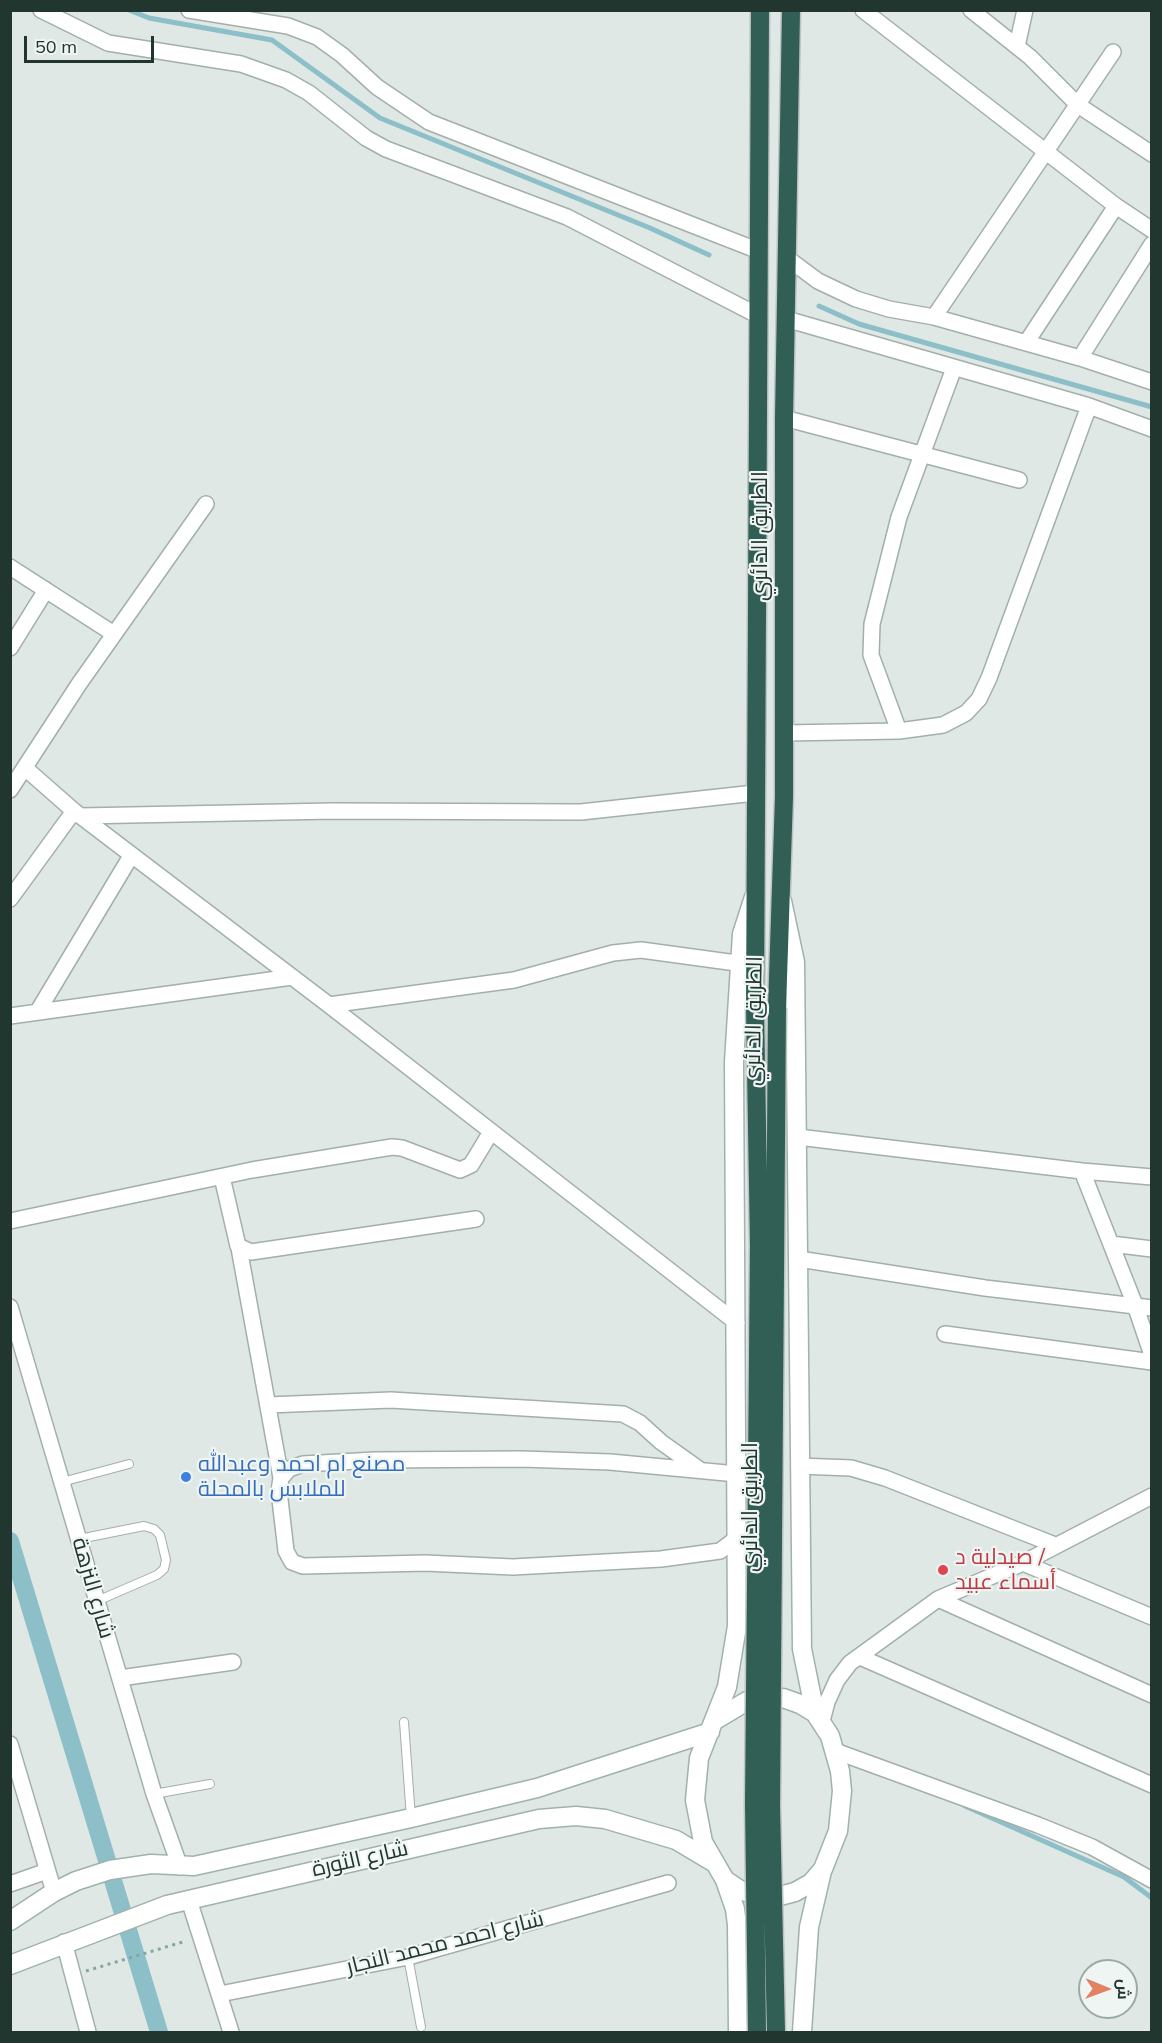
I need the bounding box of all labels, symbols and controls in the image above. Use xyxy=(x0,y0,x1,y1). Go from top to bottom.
scale bar xyxy=(27,24,158,62)
text: 50 m xyxy=(35,35,77,58)
street label: الطريق الدائري xyxy=(747,471,773,601)
street label: الطريق الدائري xyxy=(740,956,768,1086)
street label: الطريق الدائري xyxy=(737,1442,763,1572)
place label: مصنع ام احمد وعبدالله للملابس بالمحلة xyxy=(198,1451,405,1502)
marker: مصنع ام احمد وعبدالله للملابس بالمحلة xyxy=(179,1470,193,1484)
street label: شارع النزهة xyxy=(66,1535,120,1641)
place label: صيدلية د / أسماء عبيد xyxy=(955,1544,1056,1596)
marker: صيدلية د / أسماء عبيد xyxy=(936,1563,950,1577)
street label: شارع الثورة xyxy=(309,1835,411,1883)
street label: شارع احمد محمد النجار xyxy=(344,1906,546,1980)
north arrow xyxy=(1078,1959,1138,2019)
text: ش xyxy=(1114,1979,1134,2000)

